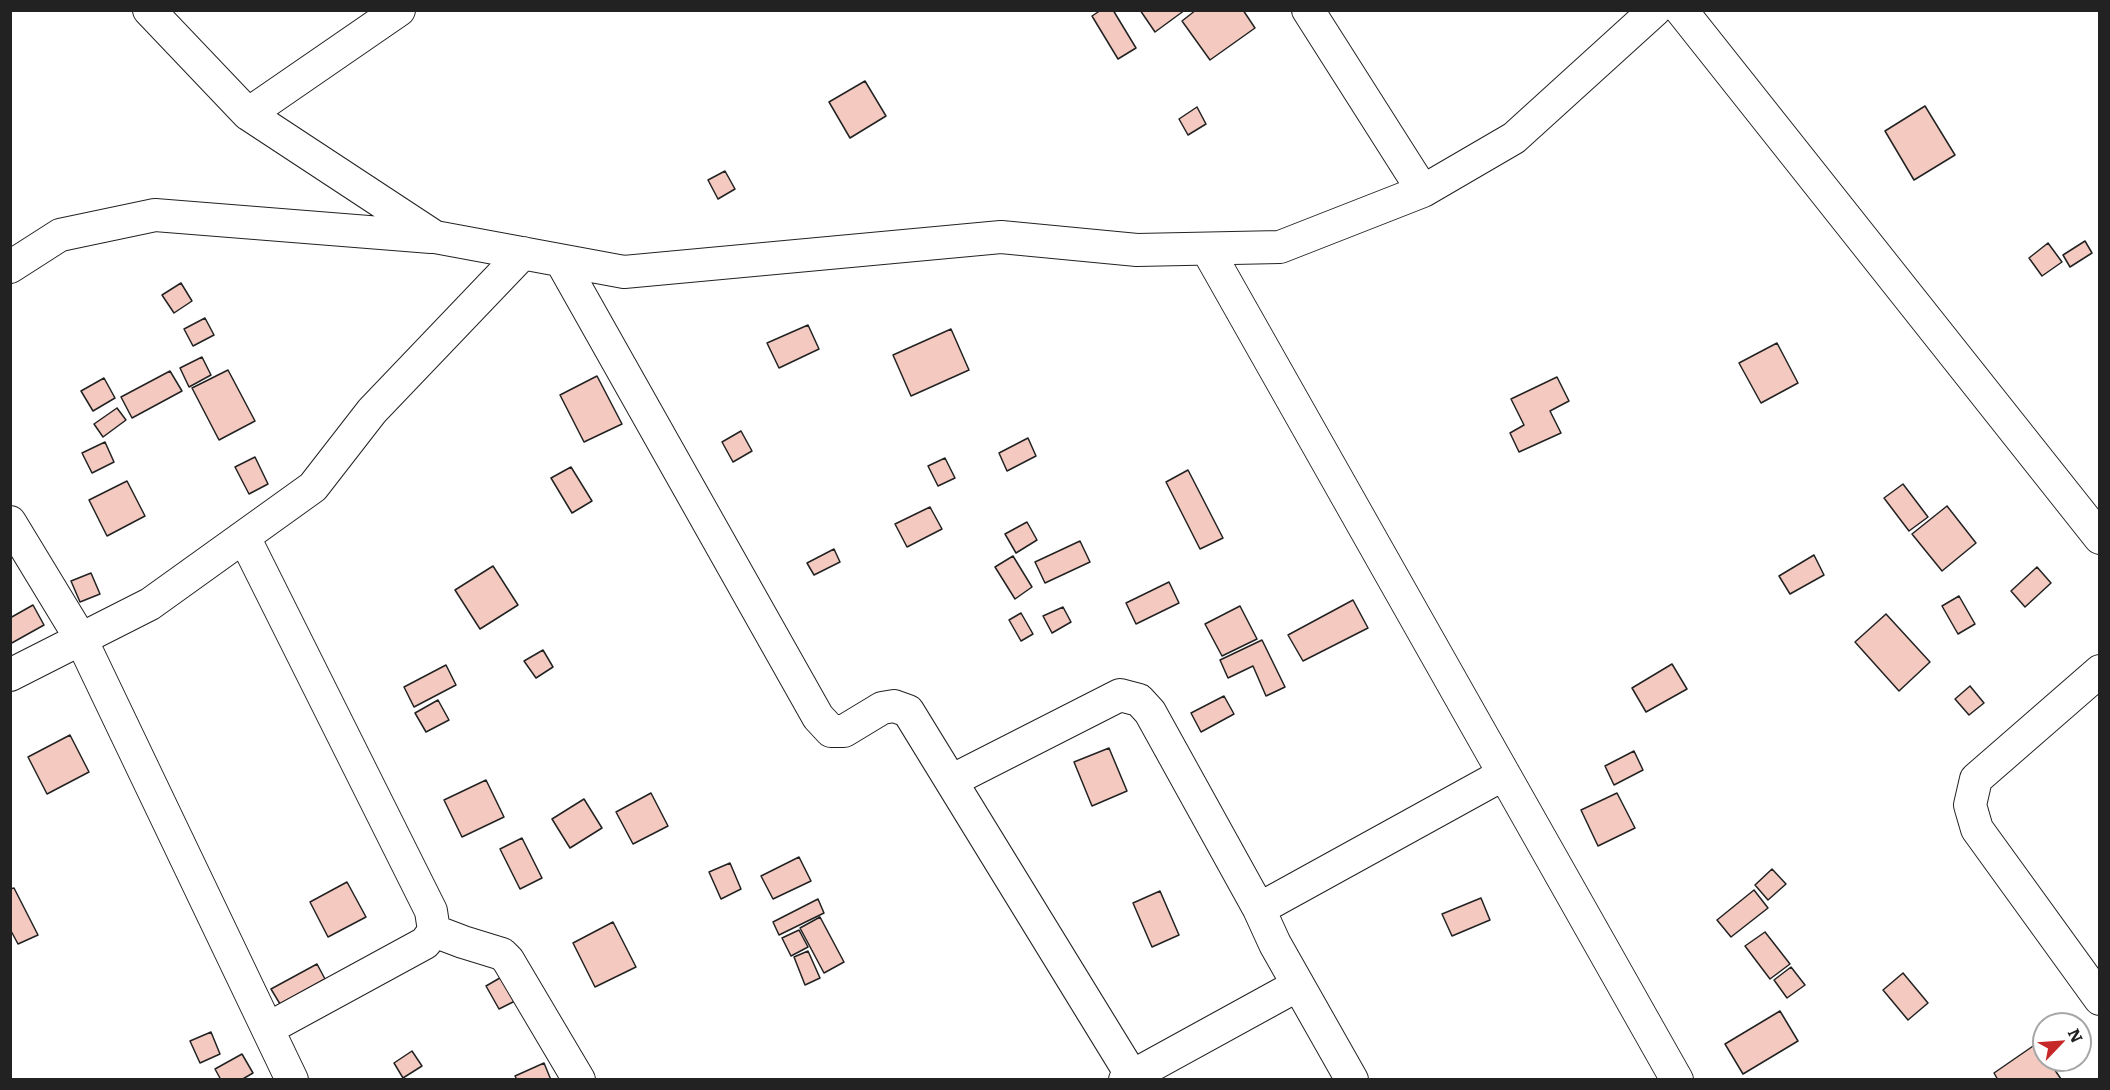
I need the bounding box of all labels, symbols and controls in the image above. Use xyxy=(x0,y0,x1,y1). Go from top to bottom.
north arrow xyxy=(2032,1012,2092,1072)
text: N xyxy=(2063,1024,2090,1046)

